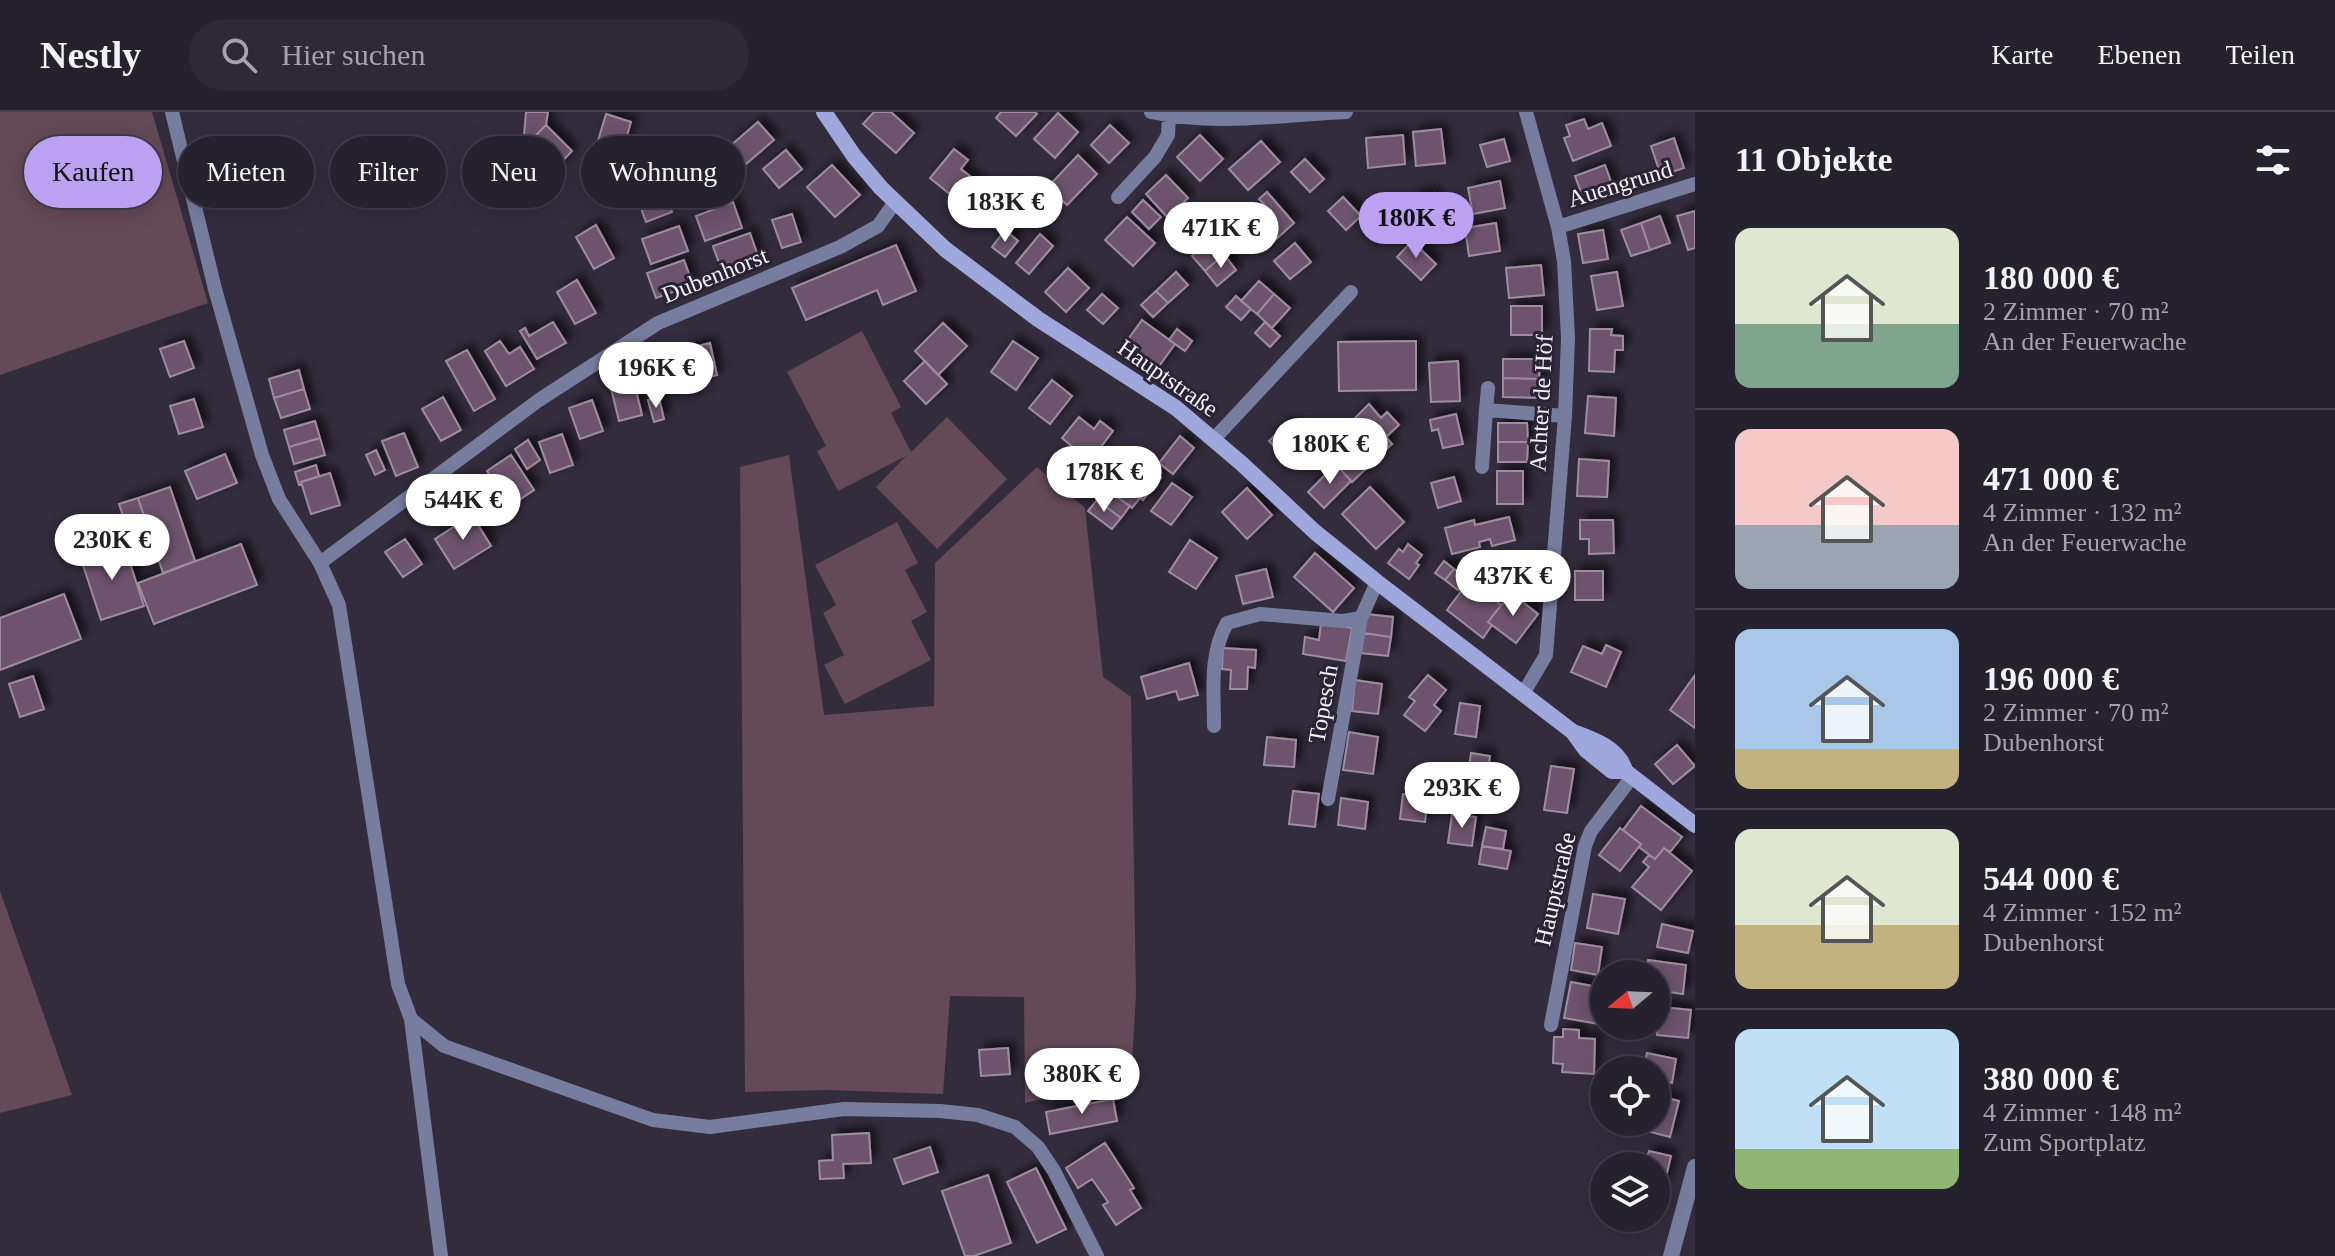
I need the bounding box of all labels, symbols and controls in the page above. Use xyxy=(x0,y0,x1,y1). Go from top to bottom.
search box xyxy=(189,19,749,91)
icon: search xyxy=(217,33,261,77)
text: Nestly xyxy=(40,34,141,76)
text: Hier suchen xyxy=(281,38,425,71)
text: Karte xyxy=(1991,39,2053,70)
text: Ebenen xyxy=(2097,39,2181,70)
text: Teilen xyxy=(2225,39,2295,70)
chip: Kaufen xyxy=(24,136,162,208)
chip: Mieten xyxy=(178,136,314,208)
chip: Filter xyxy=(330,136,446,208)
chip: Neu xyxy=(462,136,565,208)
chip: Wohnung xyxy=(581,136,745,208)
icon: filters xyxy=(2251,138,2295,182)
text: 11 Objekte xyxy=(1735,141,1893,178)
street label: Auengrund xyxy=(1565,156,1675,212)
pin: 183K € xyxy=(940,176,1070,244)
text: 183K € xyxy=(966,187,1044,216)
pin: 180K € xyxy=(1351,192,1481,260)
pin: 471K € xyxy=(1156,202,1286,270)
text: 180K € xyxy=(1377,203,1455,232)
text: 471K € xyxy=(1182,213,1260,242)
street label: Dubenhorst xyxy=(658,242,772,308)
text: 180 000 € xyxy=(1983,259,2119,296)
icon: home xyxy=(1799,260,1895,356)
text: 2 Zimmer · 70 m² xyxy=(1983,297,2168,326)
text: An der Feuerwache xyxy=(1983,327,2187,356)
street label: Hauptstraße xyxy=(1113,334,1223,422)
street label: Achter de Höf xyxy=(1524,334,1558,472)
pin: 196K € xyxy=(591,342,721,410)
text: 196K € xyxy=(617,353,695,382)
pin: 180K € xyxy=(1265,418,1395,486)
text: 180K € xyxy=(1291,429,1369,458)
pin: 178K € xyxy=(1039,446,1169,514)
text: 178K € xyxy=(1065,457,1143,486)
text: 471 000 € xyxy=(1983,460,2119,497)
icon: home xyxy=(1799,461,1895,557)
pin: 544K € xyxy=(398,474,528,542)
text: 544K € xyxy=(424,485,502,514)
text: 4 Zimmer · 132 m² xyxy=(1983,498,2181,527)
pin: 230K € xyxy=(47,514,177,582)
text: 230K € xyxy=(73,525,151,554)
text: An der Feuerwache xyxy=(1983,528,2187,557)
pin: 437K € xyxy=(1448,550,1578,618)
text: 437K € xyxy=(1474,561,1552,590)
text: 196 000 € xyxy=(1983,660,2119,697)
icon: home xyxy=(1799,661,1895,757)
street label: Topesch xyxy=(1303,663,1343,745)
text: 2 Zimmer · 70 m² xyxy=(1983,698,2168,727)
text: Dubenhorst xyxy=(1983,728,2104,757)
pin: 293K € xyxy=(1397,762,1527,830)
text: 293K € xyxy=(1423,773,1501,802)
street label: Hauptstraße xyxy=(1529,830,1581,948)
text: 544 000 € xyxy=(1983,860,2119,897)
icon: home xyxy=(1799,861,1895,957)
text: 4 Zimmer · 152 m² xyxy=(1983,898,2181,927)
text: Dubenhorst xyxy=(1983,928,2104,957)
north arrow xyxy=(1590,960,1670,1040)
map controls xyxy=(1590,960,1670,1232)
pin: 380K € xyxy=(1017,1048,1147,1116)
button: locate xyxy=(1590,1056,1670,1136)
text: 380K € xyxy=(1043,1059,1121,1088)
text: 380 000 € xyxy=(1983,1060,2119,1097)
icon: home xyxy=(1799,1061,1895,1157)
text: 4 Zimmer · 148 m² xyxy=(1983,1098,2181,1127)
text: Zum Sportplatz xyxy=(1983,1128,2145,1157)
button: layers xyxy=(1590,1152,1670,1232)

